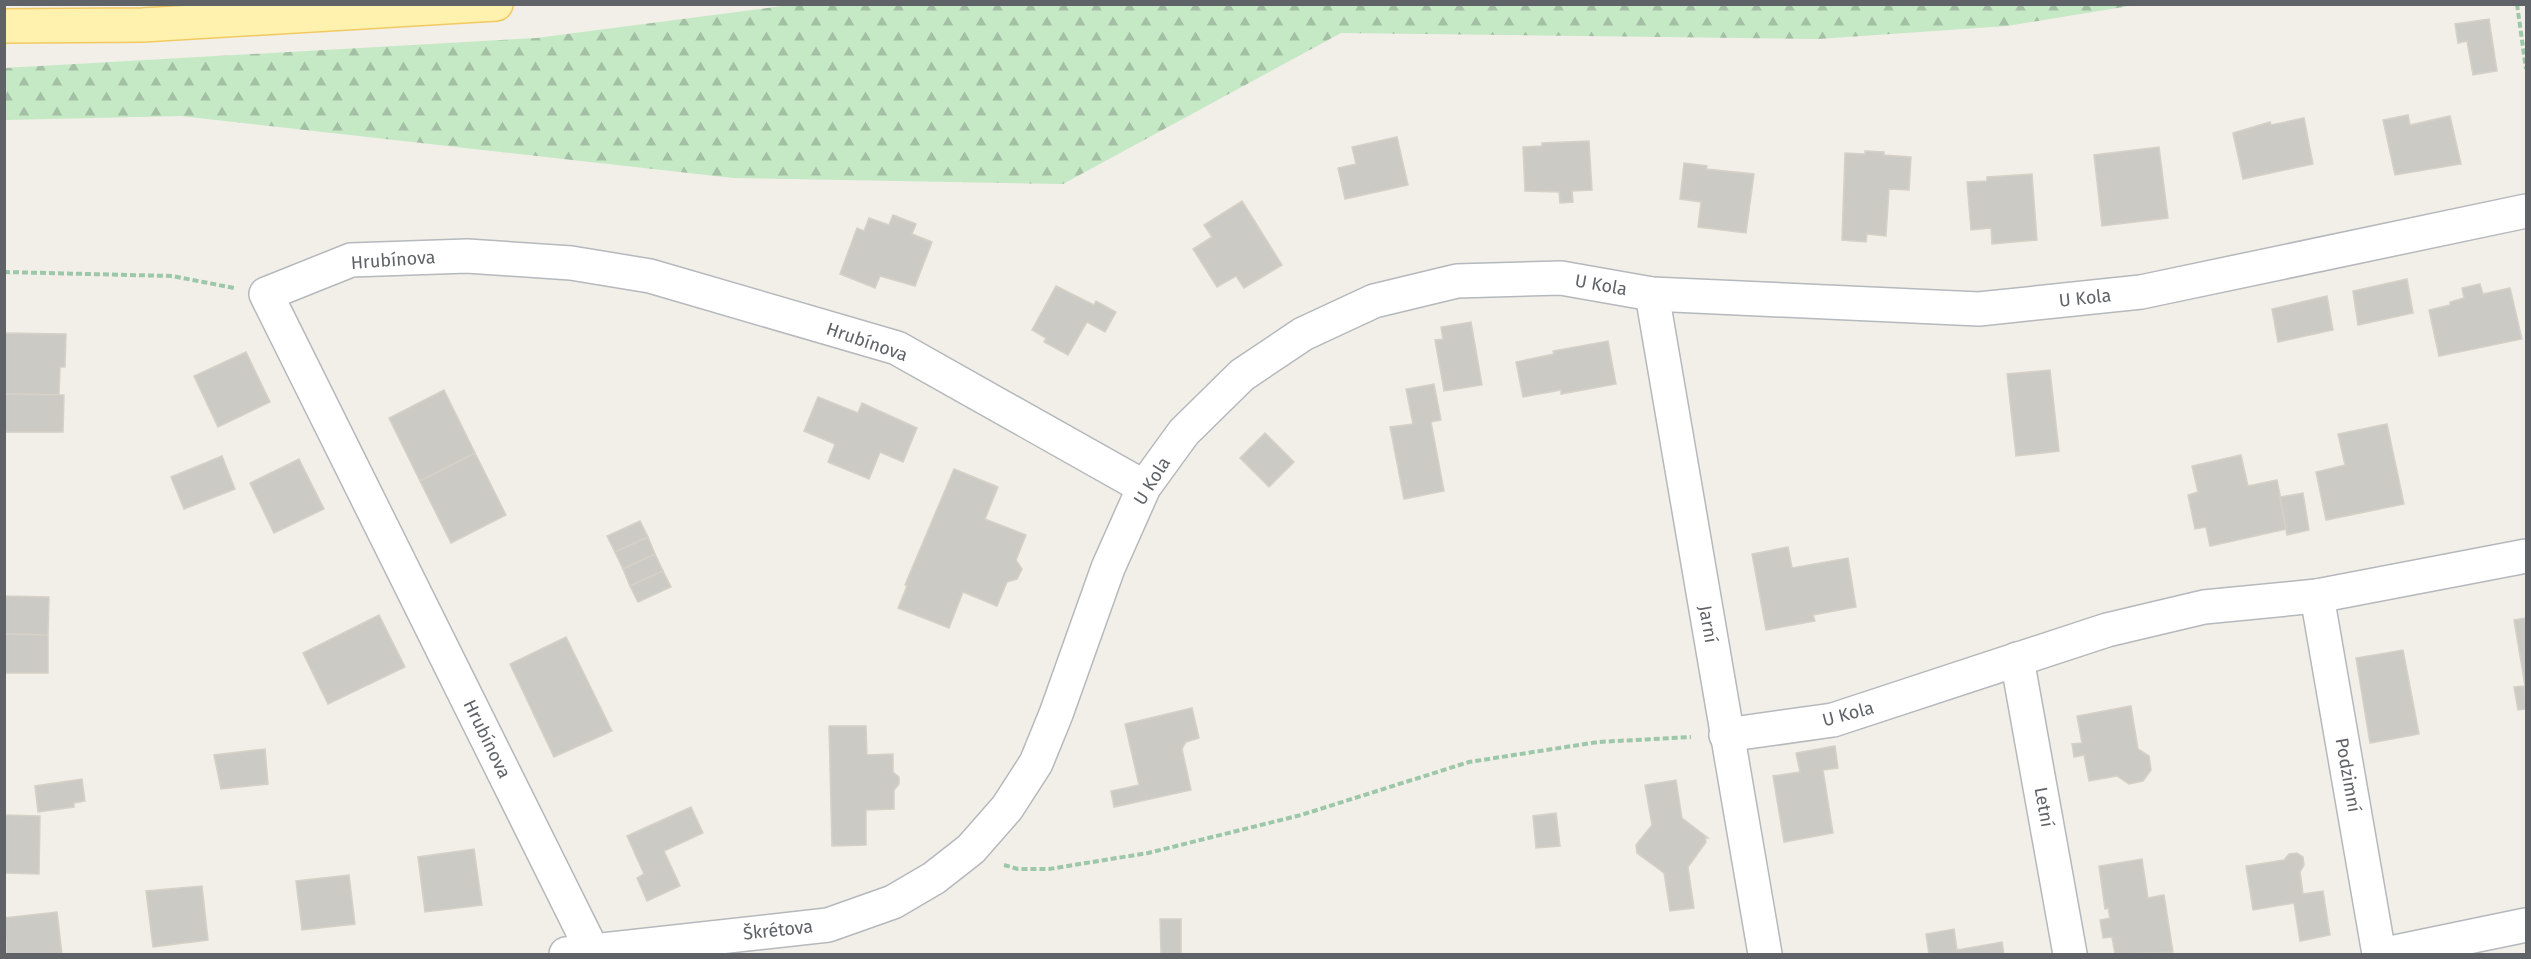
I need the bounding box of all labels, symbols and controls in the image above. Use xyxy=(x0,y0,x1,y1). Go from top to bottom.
street label: Hrubínova xyxy=(350,246,436,274)
street label: U Kola xyxy=(1573,270,1629,300)
street label: U Kola xyxy=(2058,284,2112,312)
street label: Hrubínova xyxy=(823,318,911,366)
street label: U Kola xyxy=(1129,453,1175,509)
street label: Jarní xyxy=(1694,603,1722,645)
street label: Hrubínova xyxy=(459,696,515,782)
street label: U Kola xyxy=(1820,697,1876,731)
street label: Podzimní xyxy=(2331,736,2365,814)
street label: Letní xyxy=(2030,785,2058,829)
street label: Škrétova xyxy=(742,915,814,945)

